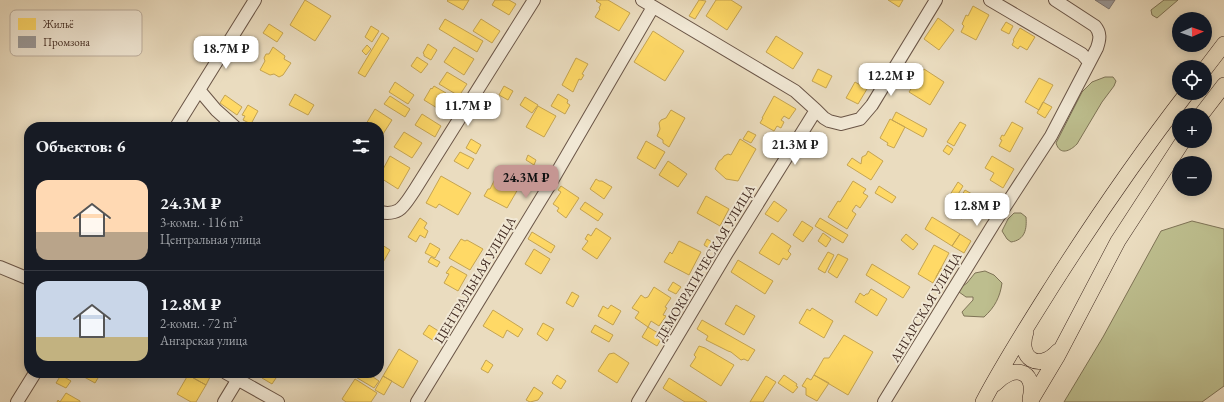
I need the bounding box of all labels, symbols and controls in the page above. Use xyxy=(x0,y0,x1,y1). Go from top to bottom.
legend xyxy=(10,10,142,56)
north arrow xyxy=(1172,12,1212,52)
map controls xyxy=(1172,12,1212,196)
text: Жильё xyxy=(42,17,74,31)
text: Промзона xyxy=(43,35,90,49)
pin: 18.7M ₽ xyxy=(189,36,263,70)
text: 18.7M ₽ xyxy=(203,40,249,57)
button: locate xyxy=(1172,60,1212,100)
pin: 12.2M ₽ xyxy=(854,63,928,97)
text: 12.2M ₽ xyxy=(868,67,914,84)
pin: 11.7M ₽ xyxy=(431,93,505,127)
text: 11.7M ₽ xyxy=(445,97,491,114)
button: + xyxy=(1172,108,1212,148)
pin: 21.3M ₽ xyxy=(758,132,832,166)
text: Объектов: 6 xyxy=(36,135,126,157)
icon: filters xyxy=(350,135,372,157)
text: 21.3M ₽ xyxy=(772,136,818,153)
button: − xyxy=(1172,156,1212,196)
pin: 24.3M ₽ xyxy=(489,165,563,199)
text: 24.3M ₽ xyxy=(503,169,549,186)
street label: ДЕМОКРАТИЧЕСКАЯ УЛИЦА xyxy=(651,181,759,345)
text: 24.3M ₽ xyxy=(160,192,221,214)
pin: 12.8M ₽ xyxy=(940,193,1014,227)
icon: home xyxy=(68,196,116,244)
text: 12.8M ₽ xyxy=(954,197,1000,214)
street label: ЦЕНТРАЛЬНАЯ УЛИЦА xyxy=(430,213,520,347)
text: 3-комн. · 116 m² xyxy=(160,214,243,231)
text: Центральная улица xyxy=(160,231,261,248)
street label: АНГАРСКАЯ УЛИЦА xyxy=(886,248,966,366)
text: 12.8M ₽ xyxy=(160,293,221,315)
icon: home xyxy=(68,297,116,345)
text: 2-комн. · 72 m² xyxy=(160,315,237,332)
text: Ангарская улица xyxy=(160,332,247,349)

